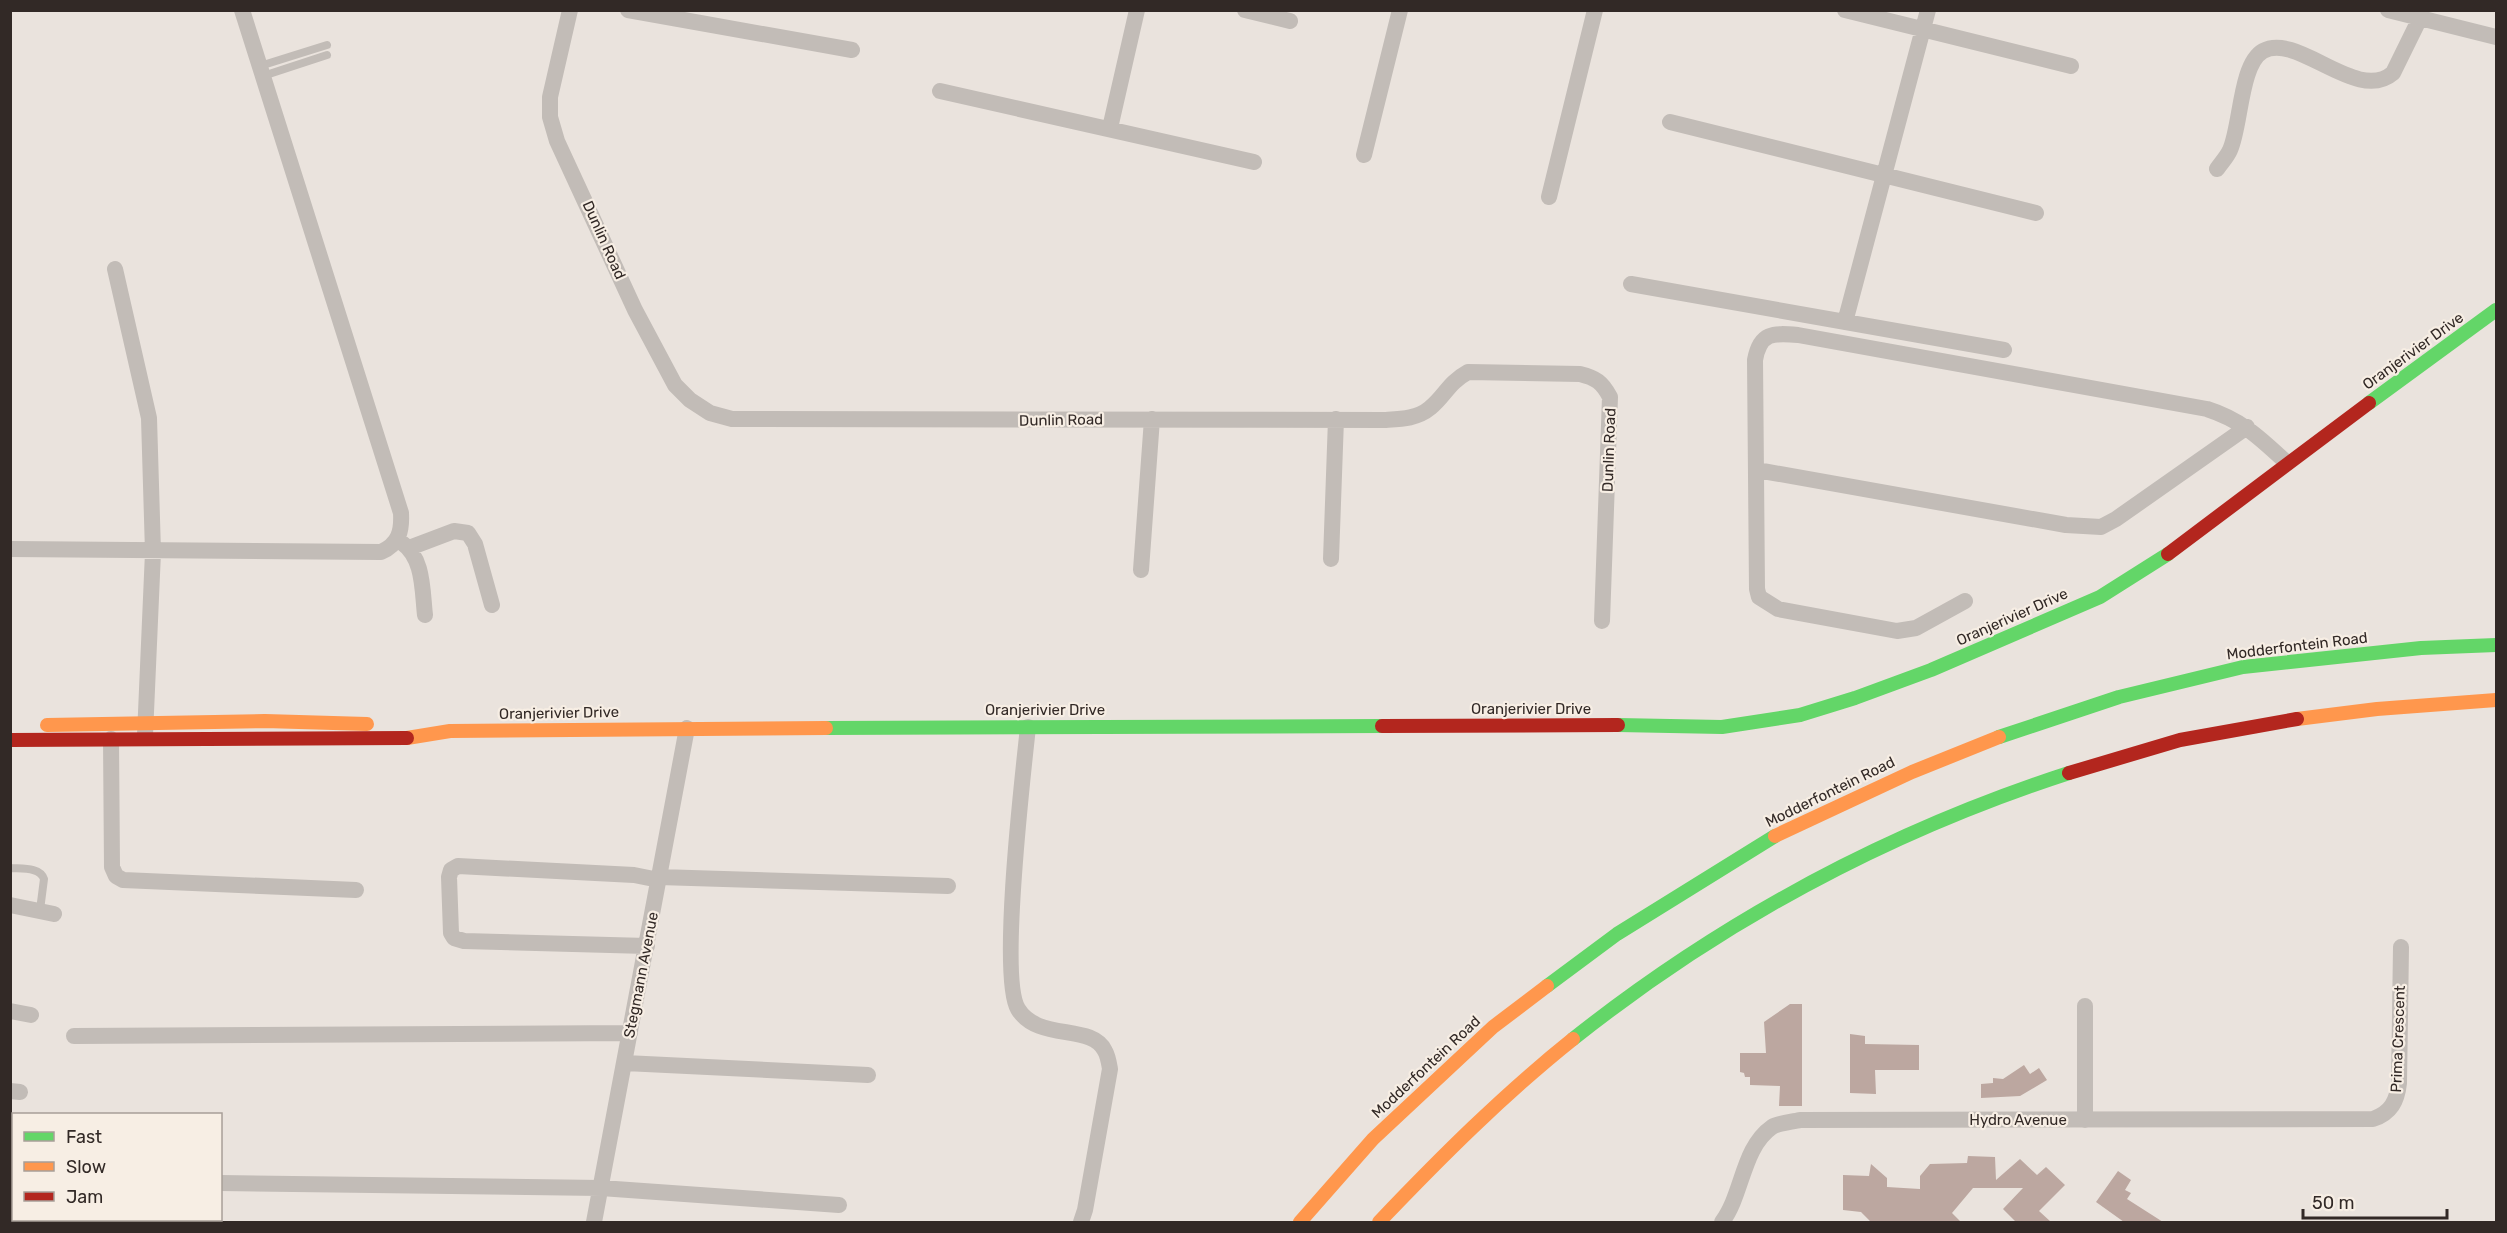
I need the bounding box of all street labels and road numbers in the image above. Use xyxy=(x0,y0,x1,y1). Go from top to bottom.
street label: Dunlin Road xyxy=(579,198,629,282)
street label: Oranjerivier Drive xyxy=(2359,308,2467,394)
street label: Dunlin Road xyxy=(1599,408,1619,492)
street label: Dunlin Road xyxy=(1019,410,1103,430)
street label: Oranjerivier Drive xyxy=(1953,584,2071,650)
street label: Modderfontein Road xyxy=(2225,628,2369,664)
street label: Oranjerivier Drive xyxy=(1471,700,1591,718)
street label: Oranjerivier Drive xyxy=(985,701,1105,719)
street label: Oranjerivier Drive xyxy=(499,703,619,723)
street label: Modderfontein Road xyxy=(1762,753,1898,831)
street label: Stegmann Avenue xyxy=(620,910,662,1040)
street label: Prima Crescent xyxy=(2387,985,2409,1093)
street label: Modderfontein Road xyxy=(1368,1012,1484,1122)
street label: Hydro Avenue xyxy=(1969,1111,2067,1129)

